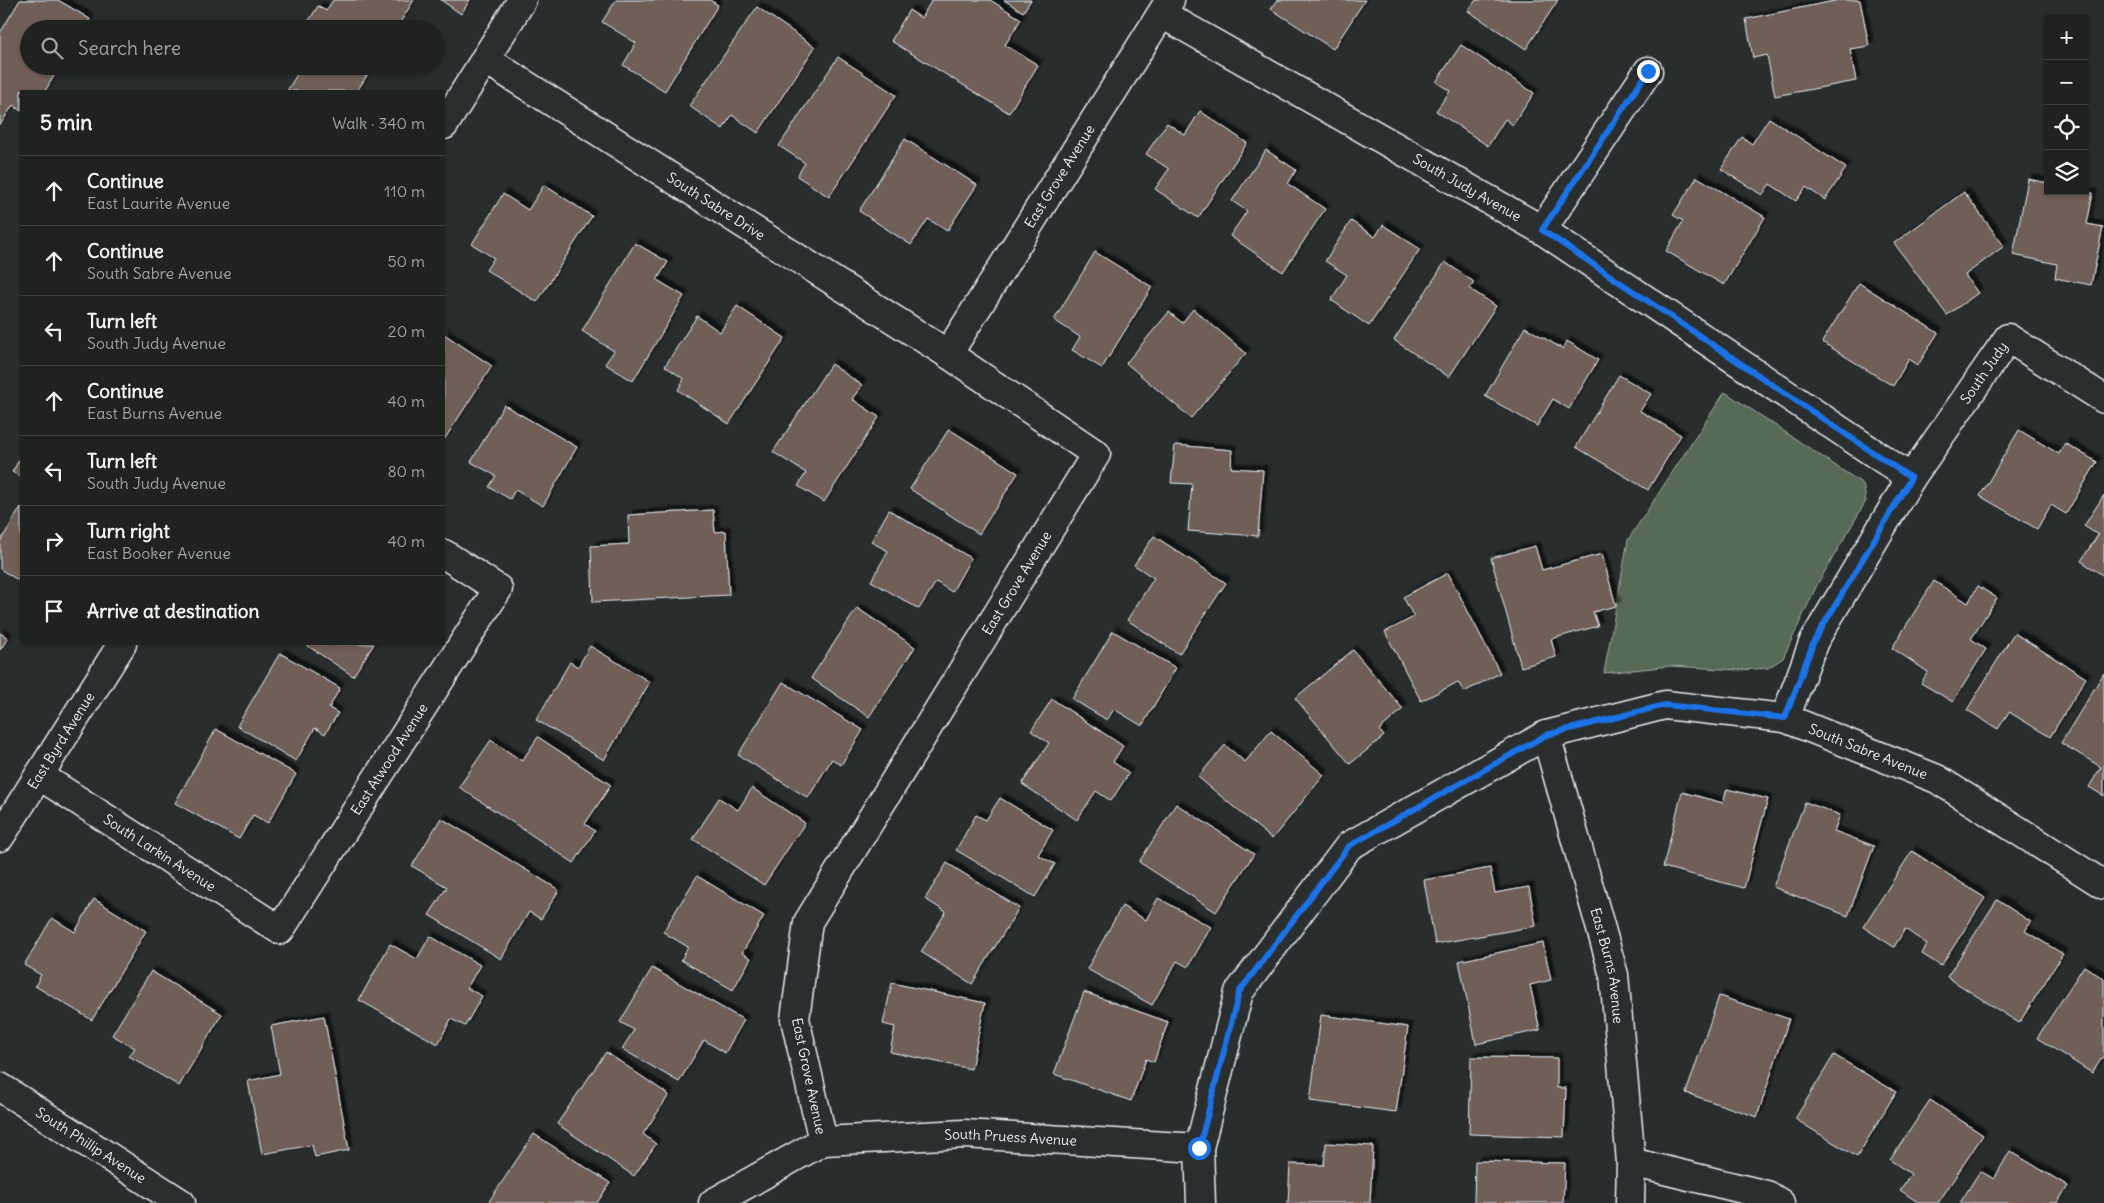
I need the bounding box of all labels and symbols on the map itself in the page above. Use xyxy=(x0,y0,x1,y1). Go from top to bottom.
route end xyxy=(1637,60,1660,83)
street label: East Grove Avenue xyxy=(1020,121,1099,231)
street label: South Judy Avenue xyxy=(1410,150,1525,225)
street label: South Sabre Drive xyxy=(664,168,769,244)
street label: South Judy xyxy=(1956,338,2012,407)
street label: East Grove Avenue xyxy=(978,528,1055,638)
street label: East Byrd Avenue xyxy=(23,689,98,793)
street label: East Atwood Avenue xyxy=(347,700,432,818)
street label: South Sabre Avenue xyxy=(1806,719,1930,783)
street label: South Larkin Avenue xyxy=(100,810,219,895)
street label: East Burns Avenue xyxy=(1586,906,1627,1024)
street label: East Grove Avenue xyxy=(788,1016,830,1136)
street label: South Phillip Avenue xyxy=(32,1103,149,1187)
street label: South Pruess Avenue xyxy=(944,1125,1077,1150)
route start xyxy=(1188,1137,1211,1160)

